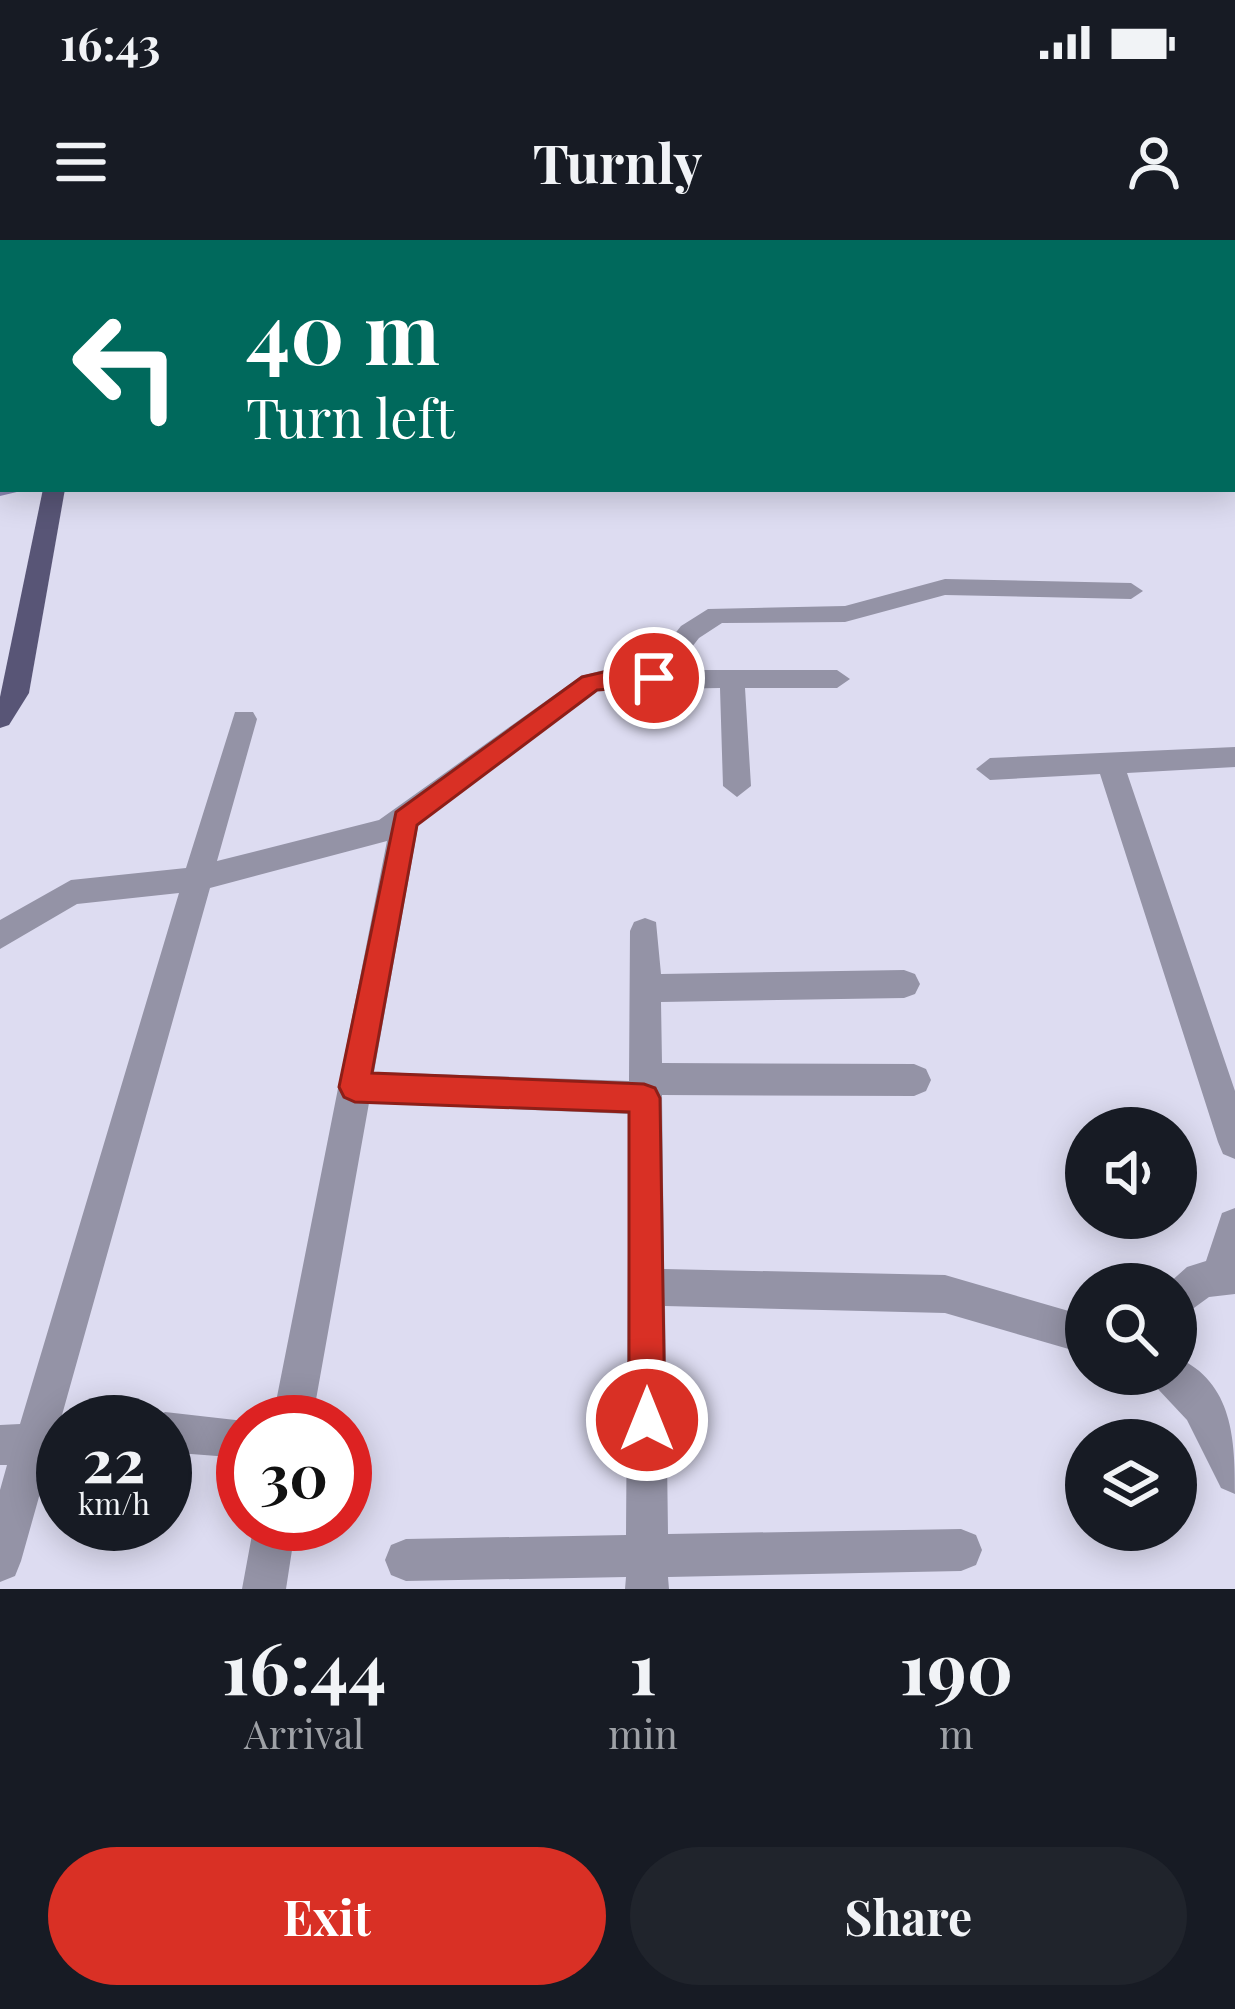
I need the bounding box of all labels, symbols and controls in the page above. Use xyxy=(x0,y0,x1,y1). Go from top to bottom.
text: 16:43 xyxy=(60,12,160,72)
text: Turnly xyxy=(533,126,702,198)
icon: menu xyxy=(48,129,114,195)
icon: person xyxy=(1121,129,1187,195)
text: 40 m xyxy=(246,274,440,386)
icon: left xyxy=(48,288,204,444)
text: Turn left xyxy=(246,381,455,453)
pin xyxy=(603,627,705,729)
icon: arrive xyxy=(621,645,687,711)
map controls xyxy=(1065,1107,1197,1551)
button: sound xyxy=(1065,1107,1197,1239)
button: search xyxy=(1065,1263,1197,1395)
position arrow xyxy=(584,1357,710,1483)
speed limit sign: 30 xyxy=(216,1395,372,1551)
text: 22 xyxy=(83,1418,145,1498)
button: layers xyxy=(1065,1419,1197,1551)
text: km/h xyxy=(78,1483,150,1523)
text: 16:44 xyxy=(222,1617,387,1713)
text: 1 xyxy=(629,1617,657,1713)
text: 190 xyxy=(899,1617,1013,1713)
text: Arrival xyxy=(244,1707,364,1759)
text: min xyxy=(608,1707,678,1759)
text: m xyxy=(939,1707,974,1759)
button: Exit xyxy=(48,1847,606,1985)
button: Share xyxy=(630,1847,1187,1985)

